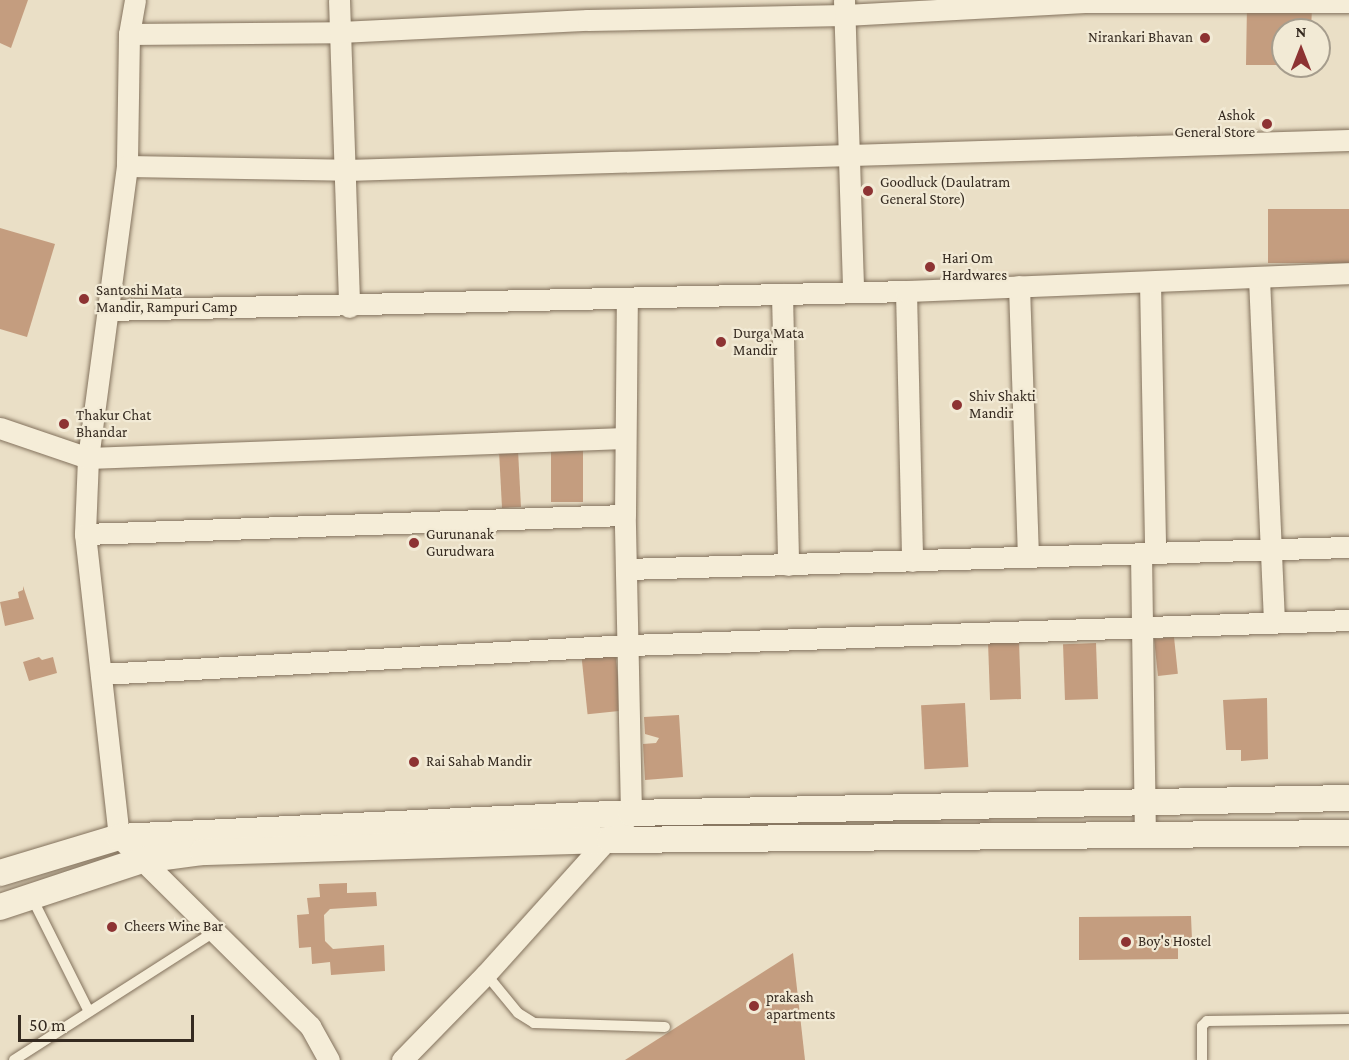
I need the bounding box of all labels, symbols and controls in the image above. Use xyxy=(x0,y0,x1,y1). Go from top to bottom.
north arrow xyxy=(1271,18,1331,78)
text: N xyxy=(1296,23,1306,40)
place label: Nirankari Bhavan xyxy=(1088,29,1193,47)
marker: Nirankari Bhavan xyxy=(1198,31,1212,45)
place label: Ashok General Store xyxy=(1175,106,1255,141)
marker: Ashok General Store xyxy=(1260,117,1274,131)
place label: Goodluck (Daulatram General Store) xyxy=(880,173,1010,208)
marker: Goodluck (Daulatram General Store) xyxy=(861,184,875,198)
place label: Hari Om Hardwares xyxy=(942,249,1007,284)
marker: Hari Om Hardwares xyxy=(923,260,937,274)
place label: Santoshi Mata Mandir, Rampuri Camp xyxy=(96,281,237,316)
marker: Santoshi Mata Mandir, Rampuri Camp xyxy=(77,292,91,306)
place label: Durga Mata Mandir xyxy=(733,324,804,359)
marker: Durga Mata Mandir xyxy=(714,335,728,349)
place label: Shiv Shakti Mandir xyxy=(969,387,1036,422)
marker: Shiv Shakti Mandir xyxy=(950,398,964,412)
place label: Thakur Chat Bhandar xyxy=(76,406,151,441)
marker: Thakur Chat Bhandar xyxy=(57,417,71,431)
place label: Gurunanak Gurudwara xyxy=(426,525,494,560)
marker: Gurunanak Gurudwara xyxy=(407,536,421,550)
place label: Rai Sahab Mandir xyxy=(426,753,532,771)
marker: Rai Sahab Mandir xyxy=(407,755,421,769)
place label: Cheers Wine Bar xyxy=(124,918,223,936)
marker: Cheers Wine Bar xyxy=(105,920,119,934)
place label: Boy's Hostel xyxy=(1138,933,1211,951)
marker: Boy's Hostel xyxy=(1119,935,1133,949)
place label: prakash apartments xyxy=(766,988,835,1023)
marker: prakash apartments xyxy=(747,999,761,1013)
scale bar xyxy=(21,1003,196,1041)
text: 50 m xyxy=(29,1015,66,1035)

